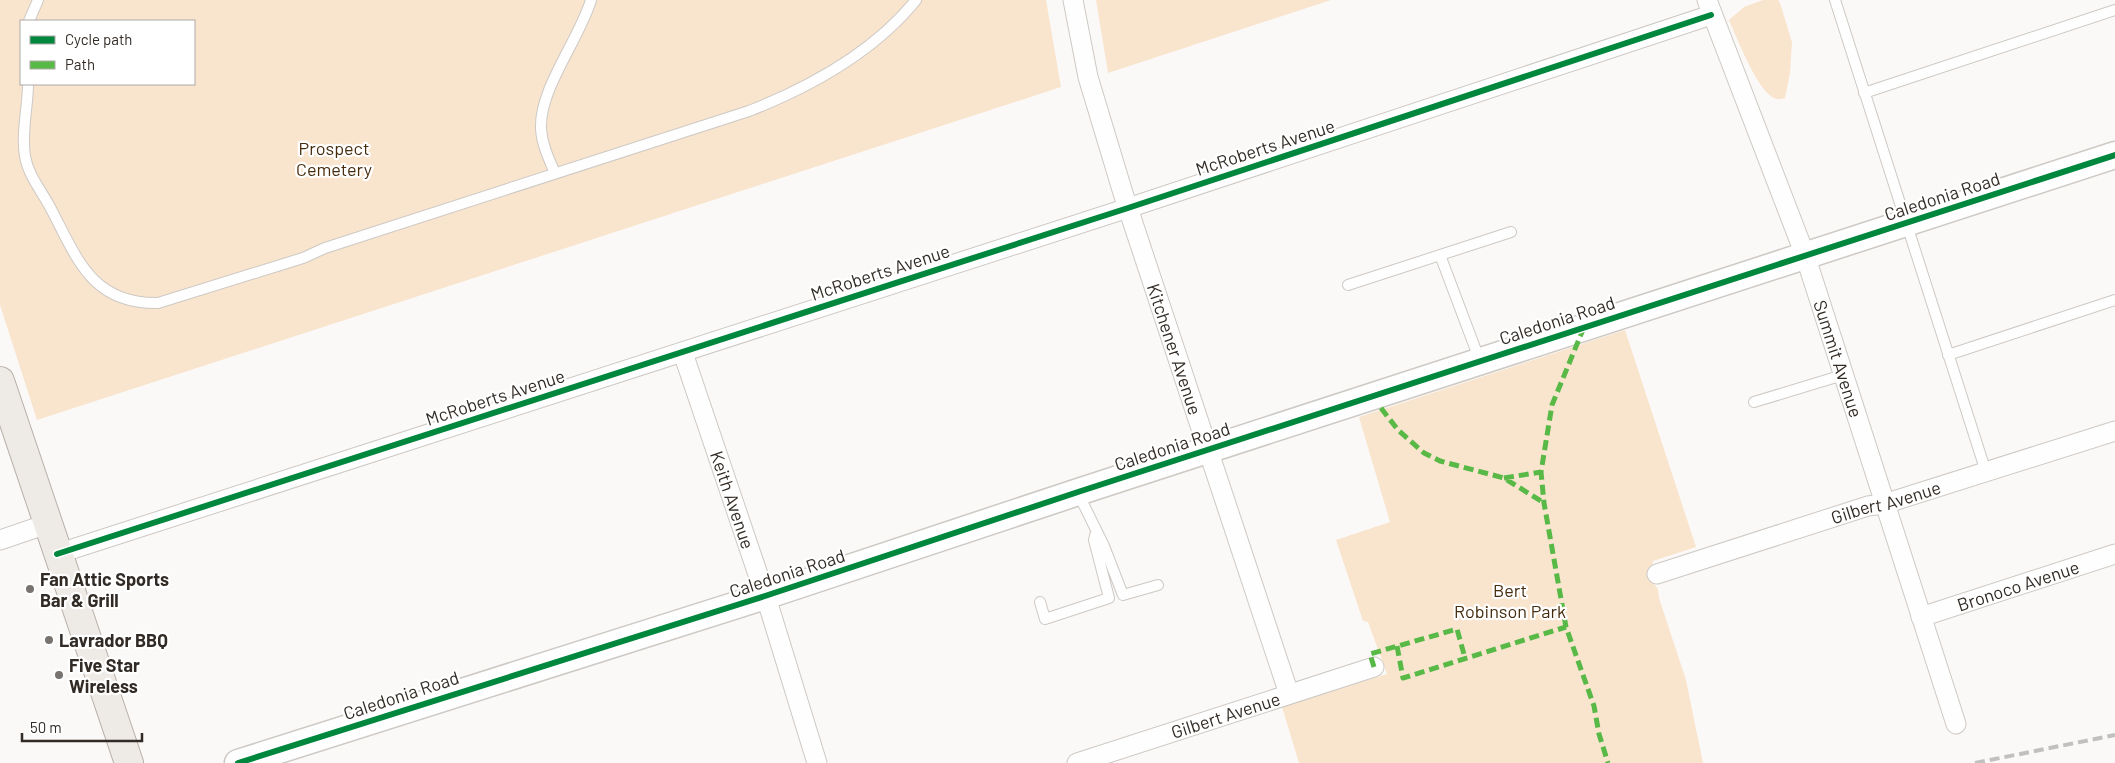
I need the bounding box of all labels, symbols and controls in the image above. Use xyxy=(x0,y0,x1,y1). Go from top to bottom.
legend xyxy=(20,20,195,85)
text: Cycle path xyxy=(65,30,132,48)
text: Path xyxy=(65,55,95,73)
street label: McRoberts Avenue xyxy=(1193,114,1337,180)
park label: Prospect Cemetery xyxy=(296,137,372,180)
street label: Caledonia Road xyxy=(1881,167,2003,225)
street label: McRoberts Avenue xyxy=(808,239,952,305)
street label: Kitchener Avenue xyxy=(1143,281,1207,418)
street label: Caledonia Road xyxy=(1496,291,1618,349)
street label: Summit Avenue xyxy=(1809,297,1868,420)
street label: McRoberts Avenue xyxy=(423,364,567,430)
street label: Caledonia Road xyxy=(1111,417,1233,475)
street label: Keith Avenue xyxy=(706,448,759,552)
street label: Gilbert Avenue xyxy=(1828,476,1943,528)
street label: Caledonia Road xyxy=(726,544,848,602)
street label: Bronoco Avenue xyxy=(1954,555,2082,616)
place label: Fan Attic Sports Bar & Grill xyxy=(40,568,169,611)
park label: Bert Robinson Park xyxy=(1454,579,1566,622)
marker: Fan Attic Sports Bar & Grill xyxy=(24,583,36,595)
place label: Lavrador BBQ xyxy=(59,629,168,651)
marker: Lavrador BBQ xyxy=(43,634,55,646)
place label: Five Star Wireless xyxy=(69,654,140,697)
street label: Caledonia Road xyxy=(340,666,462,724)
marker: Five Star Wireless xyxy=(53,669,65,681)
street label: Gilbert Avenue xyxy=(1168,687,1283,743)
scale bar xyxy=(22,710,142,742)
text: 50 m xyxy=(30,718,62,736)

